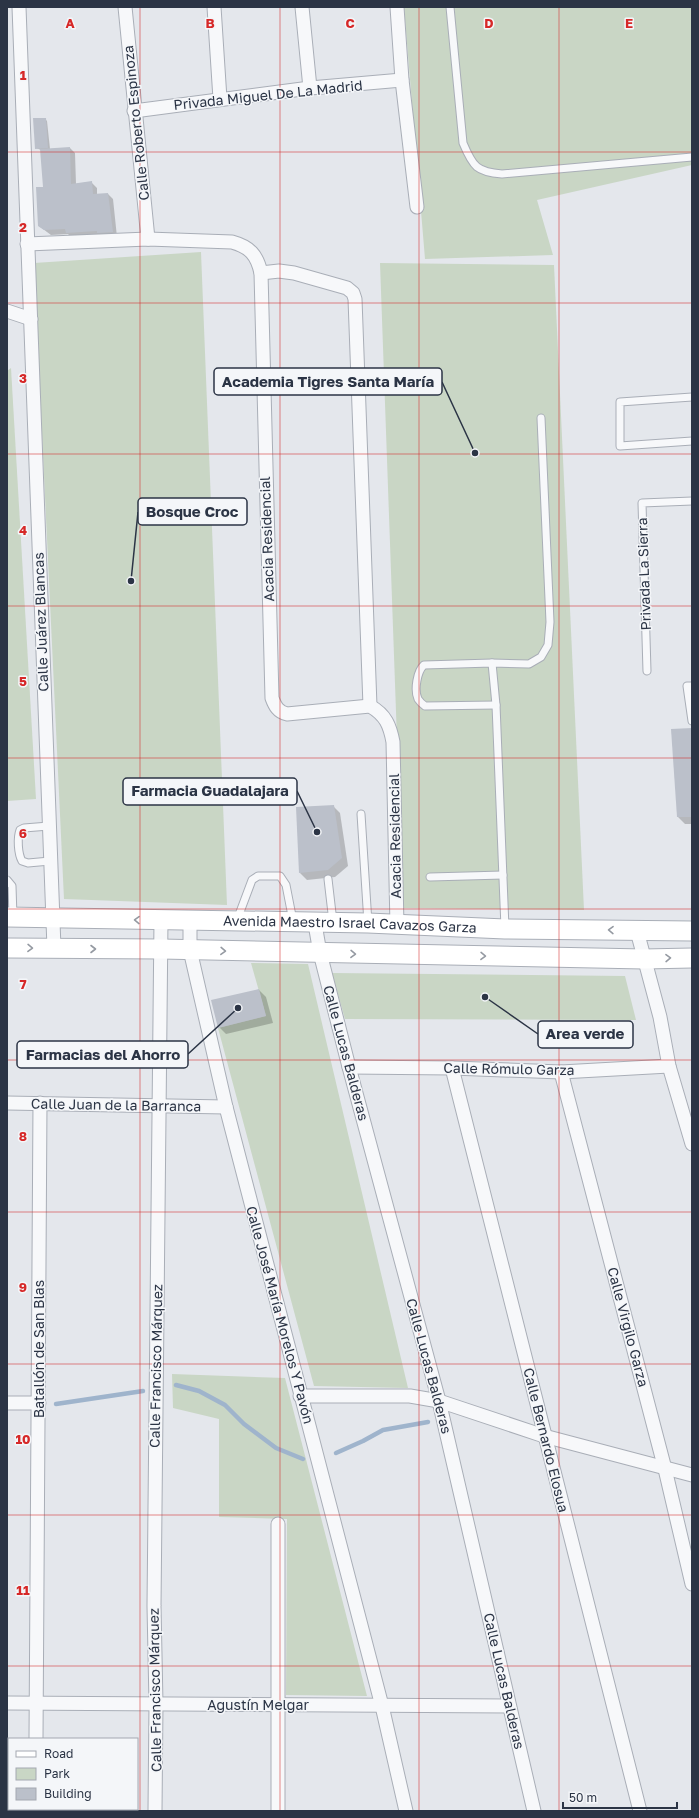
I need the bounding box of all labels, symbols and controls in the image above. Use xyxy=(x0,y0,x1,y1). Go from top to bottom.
text: A xyxy=(65,15,75,31)
text: B xyxy=(205,15,215,31)
text: C xyxy=(345,15,355,31)
text: D xyxy=(484,15,494,31)
text: E xyxy=(625,15,633,31)
street label: Calle Roberto Espinoza xyxy=(119,45,152,202)
text: 1 xyxy=(20,67,27,83)
street label: Privada Miguel De La Madrid xyxy=(173,76,363,113)
text: 2 xyxy=(19,219,27,235)
callout: Academia Tigres Santa María xyxy=(214,368,442,395)
text: 3 xyxy=(19,370,27,386)
text: Academia Tigres Santa María xyxy=(222,372,434,390)
street label: Acacia Residencial xyxy=(256,476,277,602)
callout: Bosque Croc xyxy=(138,498,247,525)
text: Bosque Croc xyxy=(146,502,239,520)
street label: Privada La Sierra xyxy=(633,517,654,631)
text: 4 xyxy=(19,522,27,538)
street label: Calle Juárez Blancas xyxy=(30,552,51,692)
text: 5 xyxy=(19,673,27,689)
street label: Acacia Residencial xyxy=(385,773,404,899)
callout: Farmacia Guadalajara xyxy=(123,778,297,805)
text: Farmacia Guadalajara xyxy=(131,781,289,799)
text: 6 xyxy=(19,825,27,841)
street label: Avenida Maestro Israel Cavazos Garza xyxy=(223,912,477,936)
one-way arrow xyxy=(134,916,140,924)
one-way arrow xyxy=(608,926,614,934)
one-way arrow xyxy=(27,944,33,952)
one-way arrow xyxy=(90,945,96,953)
one-way arrow xyxy=(220,947,226,955)
one-way arrow xyxy=(350,950,356,958)
one-way arrow xyxy=(480,952,486,960)
one-way arrow xyxy=(665,954,671,962)
text: 7 xyxy=(19,976,27,992)
street label: Calle Lucas Balderas xyxy=(320,983,373,1122)
callout: Area verde xyxy=(538,1021,633,1048)
text: Area verde xyxy=(546,1024,625,1042)
callout: Farmacias del Ahorro xyxy=(17,1041,188,1068)
text: Farmacias del Ahorro xyxy=(26,1045,180,1063)
street label: Calle Rómulo Garza xyxy=(443,1059,575,1078)
street label: Calle Juan de la Barranca xyxy=(31,1095,201,1114)
text: 8 xyxy=(19,1128,27,1144)
street label: Calle José María Morelos Y Pavón xyxy=(243,1204,318,1426)
street label: Calle Virgilo Garza xyxy=(604,1265,653,1389)
text: 9 xyxy=(19,1279,27,1295)
street label: Batallón de San Blas xyxy=(30,1280,47,1418)
street label: Calle Francisco Márquez xyxy=(146,1284,165,1448)
street label: Calle Lucas Balderas xyxy=(403,1296,456,1435)
street label: Calle Bernardo Elosua xyxy=(520,1366,573,1514)
text: 10 xyxy=(15,1431,31,1447)
text: 11 xyxy=(16,1582,30,1598)
street label: Calle Francisco Márquez xyxy=(145,1608,164,1772)
street label: Calle Lucas Balderas xyxy=(481,1611,528,1751)
street label: Agustín Melgar xyxy=(207,1696,309,1713)
legend xyxy=(8,1738,138,1810)
text: Road xyxy=(44,1746,73,1761)
text: Park xyxy=(44,1766,70,1781)
scale bar xyxy=(563,1784,677,1810)
text: Building xyxy=(44,1786,92,1801)
text: 50 m xyxy=(569,1790,597,1805)

